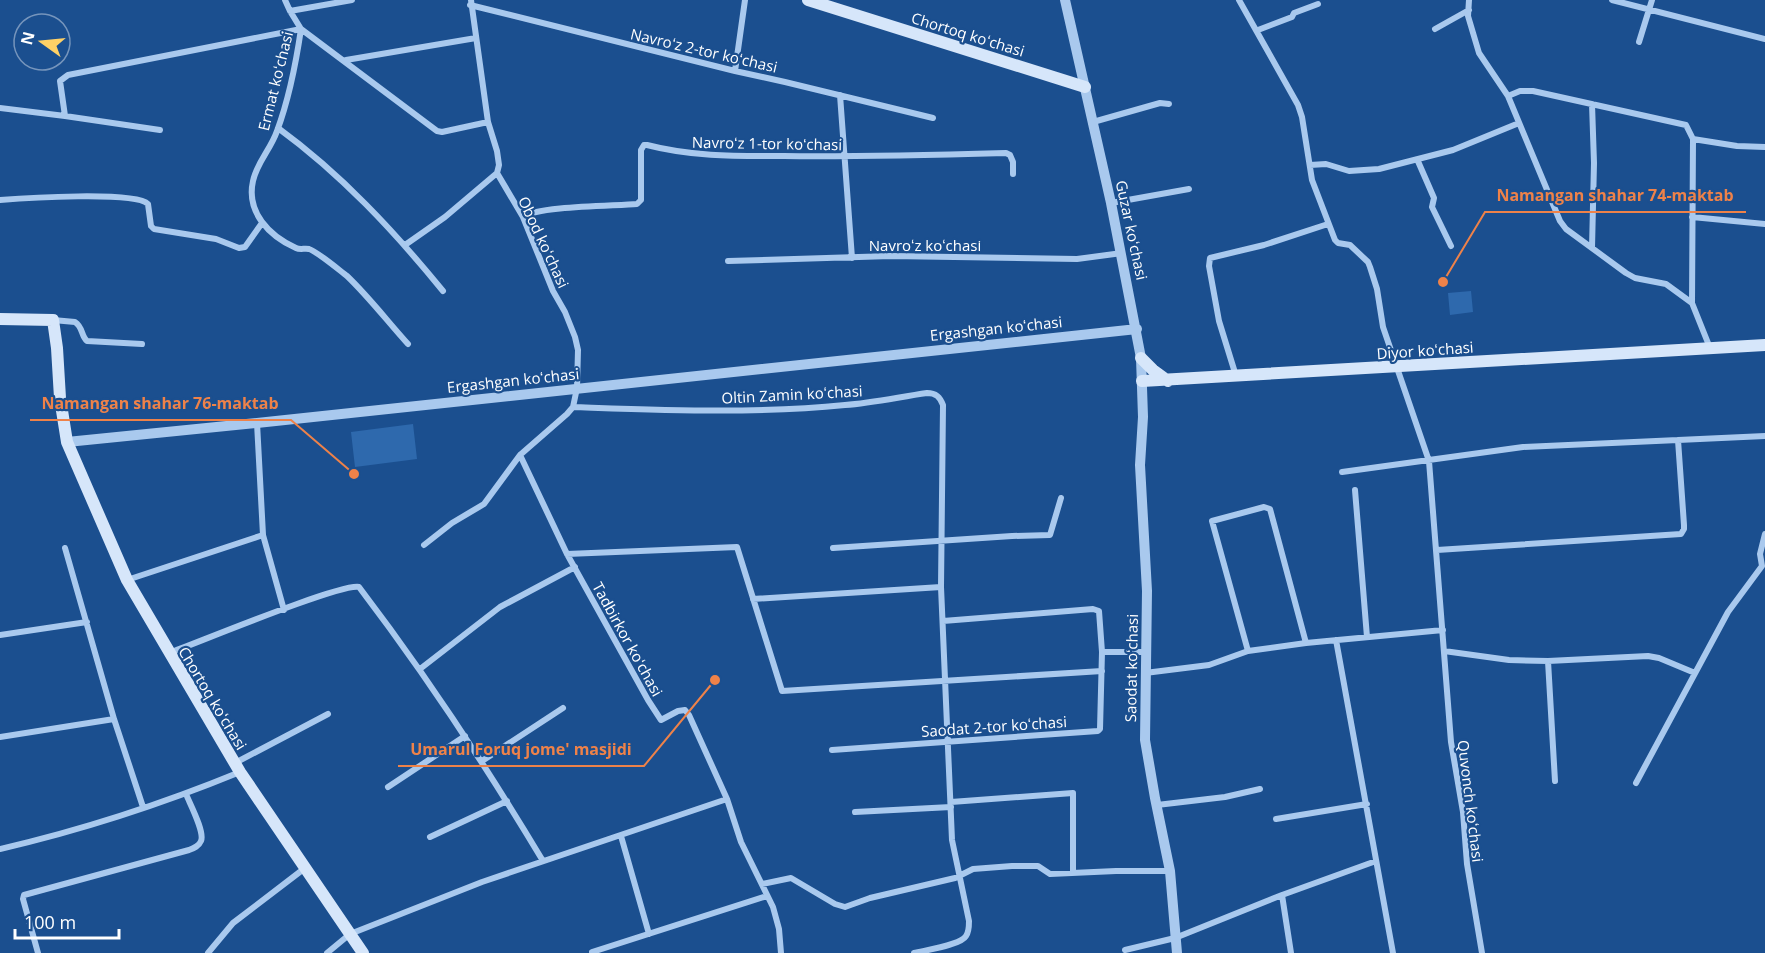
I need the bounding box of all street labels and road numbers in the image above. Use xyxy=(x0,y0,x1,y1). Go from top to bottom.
street label: Chortoq koʻchasi xyxy=(909,7,1027,61)
street label: Navroʻz 2-tor koʻchasi xyxy=(629,23,779,77)
street label: Ermat koʻchasi xyxy=(253,29,297,133)
street label: Navroʻz 1-tor koʻchasi xyxy=(692,132,842,154)
street label: Guzar koʻchasi xyxy=(1112,178,1152,282)
street label: Obod koʻchasi xyxy=(514,193,574,291)
street label: Navroʻz koʻchasi xyxy=(869,235,981,255)
street label: Ergashgan koʻchasi xyxy=(929,311,1063,345)
street label: Diyor koʻchasi xyxy=(1376,337,1474,363)
street label: Ergashgan koʻchasi xyxy=(446,363,580,397)
street label: Oltin Zamin koʻchasi xyxy=(721,380,863,408)
street label: Tadbirkor koʻchasi xyxy=(588,578,668,700)
street label: Saodat koʻchasi xyxy=(1120,614,1142,722)
street label: Chortoq koʻchasi xyxy=(174,643,252,753)
street label: Saodat 2-tor koʻchasi xyxy=(920,711,1068,741)
street label: Quvonch koʻchasi xyxy=(1454,739,1488,863)

